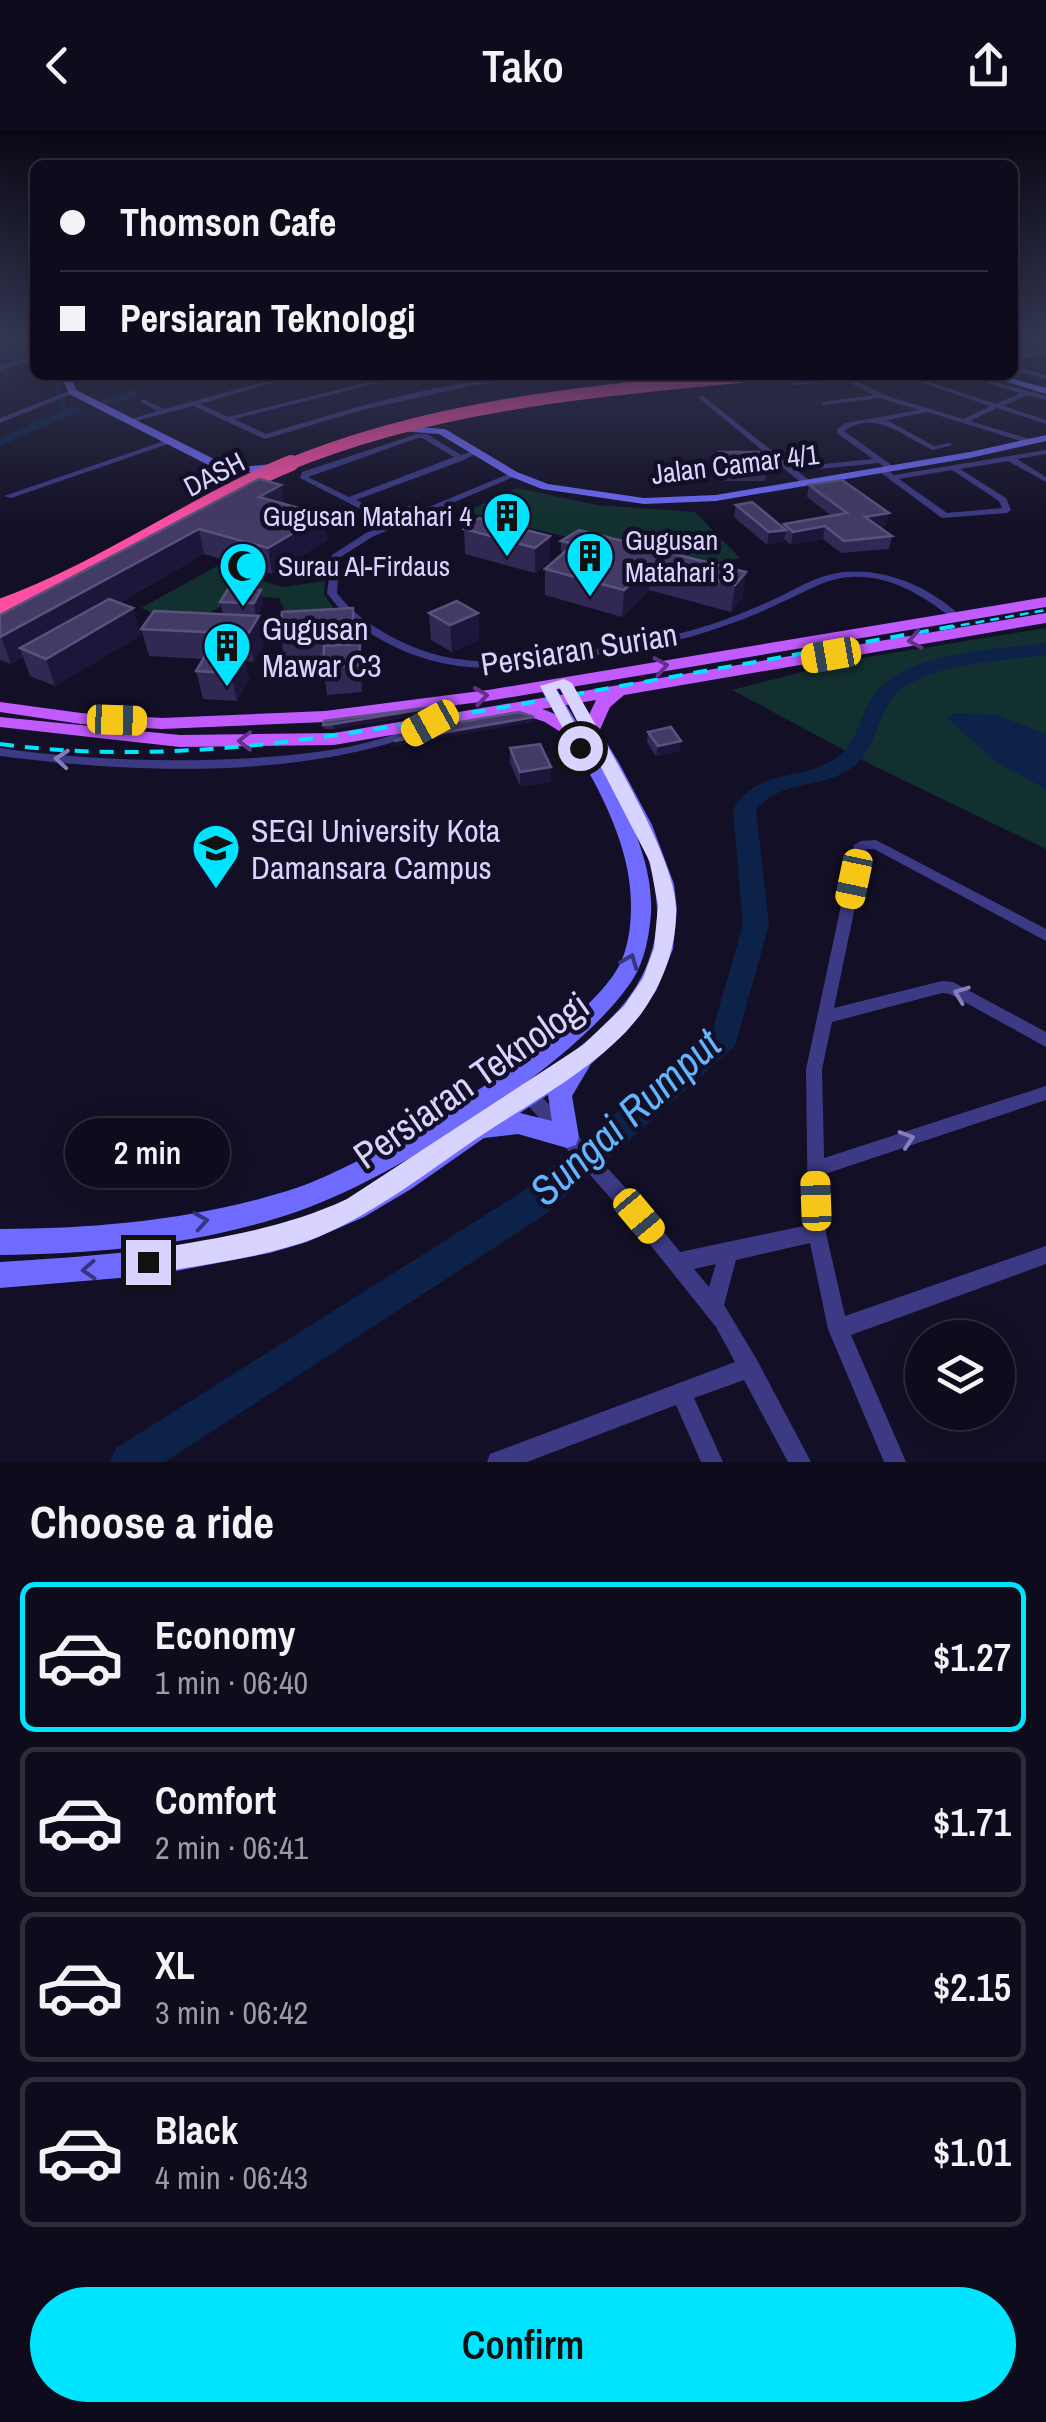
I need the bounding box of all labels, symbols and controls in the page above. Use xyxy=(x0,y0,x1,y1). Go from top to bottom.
text: Tako xyxy=(482,35,564,96)
icon: back xyxy=(30,38,85,93)
icon: share xyxy=(961,38,1016,93)
text: Thomson Cafe xyxy=(120,197,336,248)
text: Persiaran Teknologi xyxy=(120,293,416,344)
street label: Jalan Camar 4/1 xyxy=(649,435,821,493)
street label: DASH xyxy=(177,443,251,505)
building icon: Gugusan Matahari 4 xyxy=(481,490,533,558)
place label: Gugusan Matahari 4 xyxy=(263,497,472,535)
place label: Gugusan Matahari 3 xyxy=(625,521,735,591)
building icon: Gugusan Matahari 3 xyxy=(564,530,616,598)
mosque icon: Surau Al-Firdaus xyxy=(217,540,269,608)
place label: Surau Al-Firdaus xyxy=(278,547,450,585)
place label: Gugusan Mawar C3 xyxy=(262,607,382,687)
street label: Persiaran Surian xyxy=(478,612,680,686)
building icon: Gugusan Mawar C3 xyxy=(201,620,253,688)
one-way arrow xyxy=(907,629,924,650)
car xyxy=(799,635,863,675)
one-way arrow xyxy=(652,656,669,677)
one-way arrow xyxy=(472,686,489,707)
car xyxy=(396,695,464,751)
car xyxy=(86,704,148,736)
route start xyxy=(558,726,603,771)
one-way arrow xyxy=(236,730,252,752)
one-way arrow xyxy=(53,749,69,771)
place label: SEGI University Kota Damansara Campus xyxy=(251,809,501,889)
school or university icon: SEGI University Kota Damansara Campus xyxy=(190,822,242,890)
car xyxy=(833,847,875,911)
one-way arrow xyxy=(618,953,638,971)
street label: Persiaran Teknologi xyxy=(343,980,599,1180)
one-way arrow xyxy=(953,985,971,1005)
water label: Sungai Rumput xyxy=(517,1015,734,1218)
callout: 2 min xyxy=(66,1117,230,1187)
one-way arrow xyxy=(898,1130,915,1150)
text: 2 min xyxy=(114,1131,181,1174)
car xyxy=(800,1170,832,1232)
car xyxy=(608,1183,670,1249)
one-way arrow xyxy=(193,1211,209,1232)
route end xyxy=(126,1240,171,1285)
one-way arrow xyxy=(80,1259,96,1280)
map controls xyxy=(905,1320,1015,1430)
button: layers xyxy=(905,1320,1015,1430)
text: Choose a ride xyxy=(30,1491,274,1552)
text: Economy xyxy=(155,1610,295,1661)
icon: car xyxy=(35,1612,125,1702)
text: $1.27 xyxy=(933,1632,1011,1683)
text: 1 min · 06:40 xyxy=(155,1661,308,1704)
text: Comfort xyxy=(155,1775,276,1826)
icon: car xyxy=(35,1777,125,1867)
text: $1.71 xyxy=(933,1797,1011,1848)
text: 2 min · 06:41 xyxy=(155,1826,308,1869)
text: XL xyxy=(155,1940,195,1991)
icon: car xyxy=(35,1942,125,2032)
text: $2.15 xyxy=(933,1962,1011,2013)
text: 3 min · 06:42 xyxy=(155,1991,308,2034)
text: Black xyxy=(155,2105,238,2156)
icon: car xyxy=(35,2107,125,2197)
text: $1.01 xyxy=(933,2127,1011,2178)
text: 4 min · 06:43 xyxy=(155,2156,308,2199)
button: Confirm xyxy=(30,2287,1016,2402)

